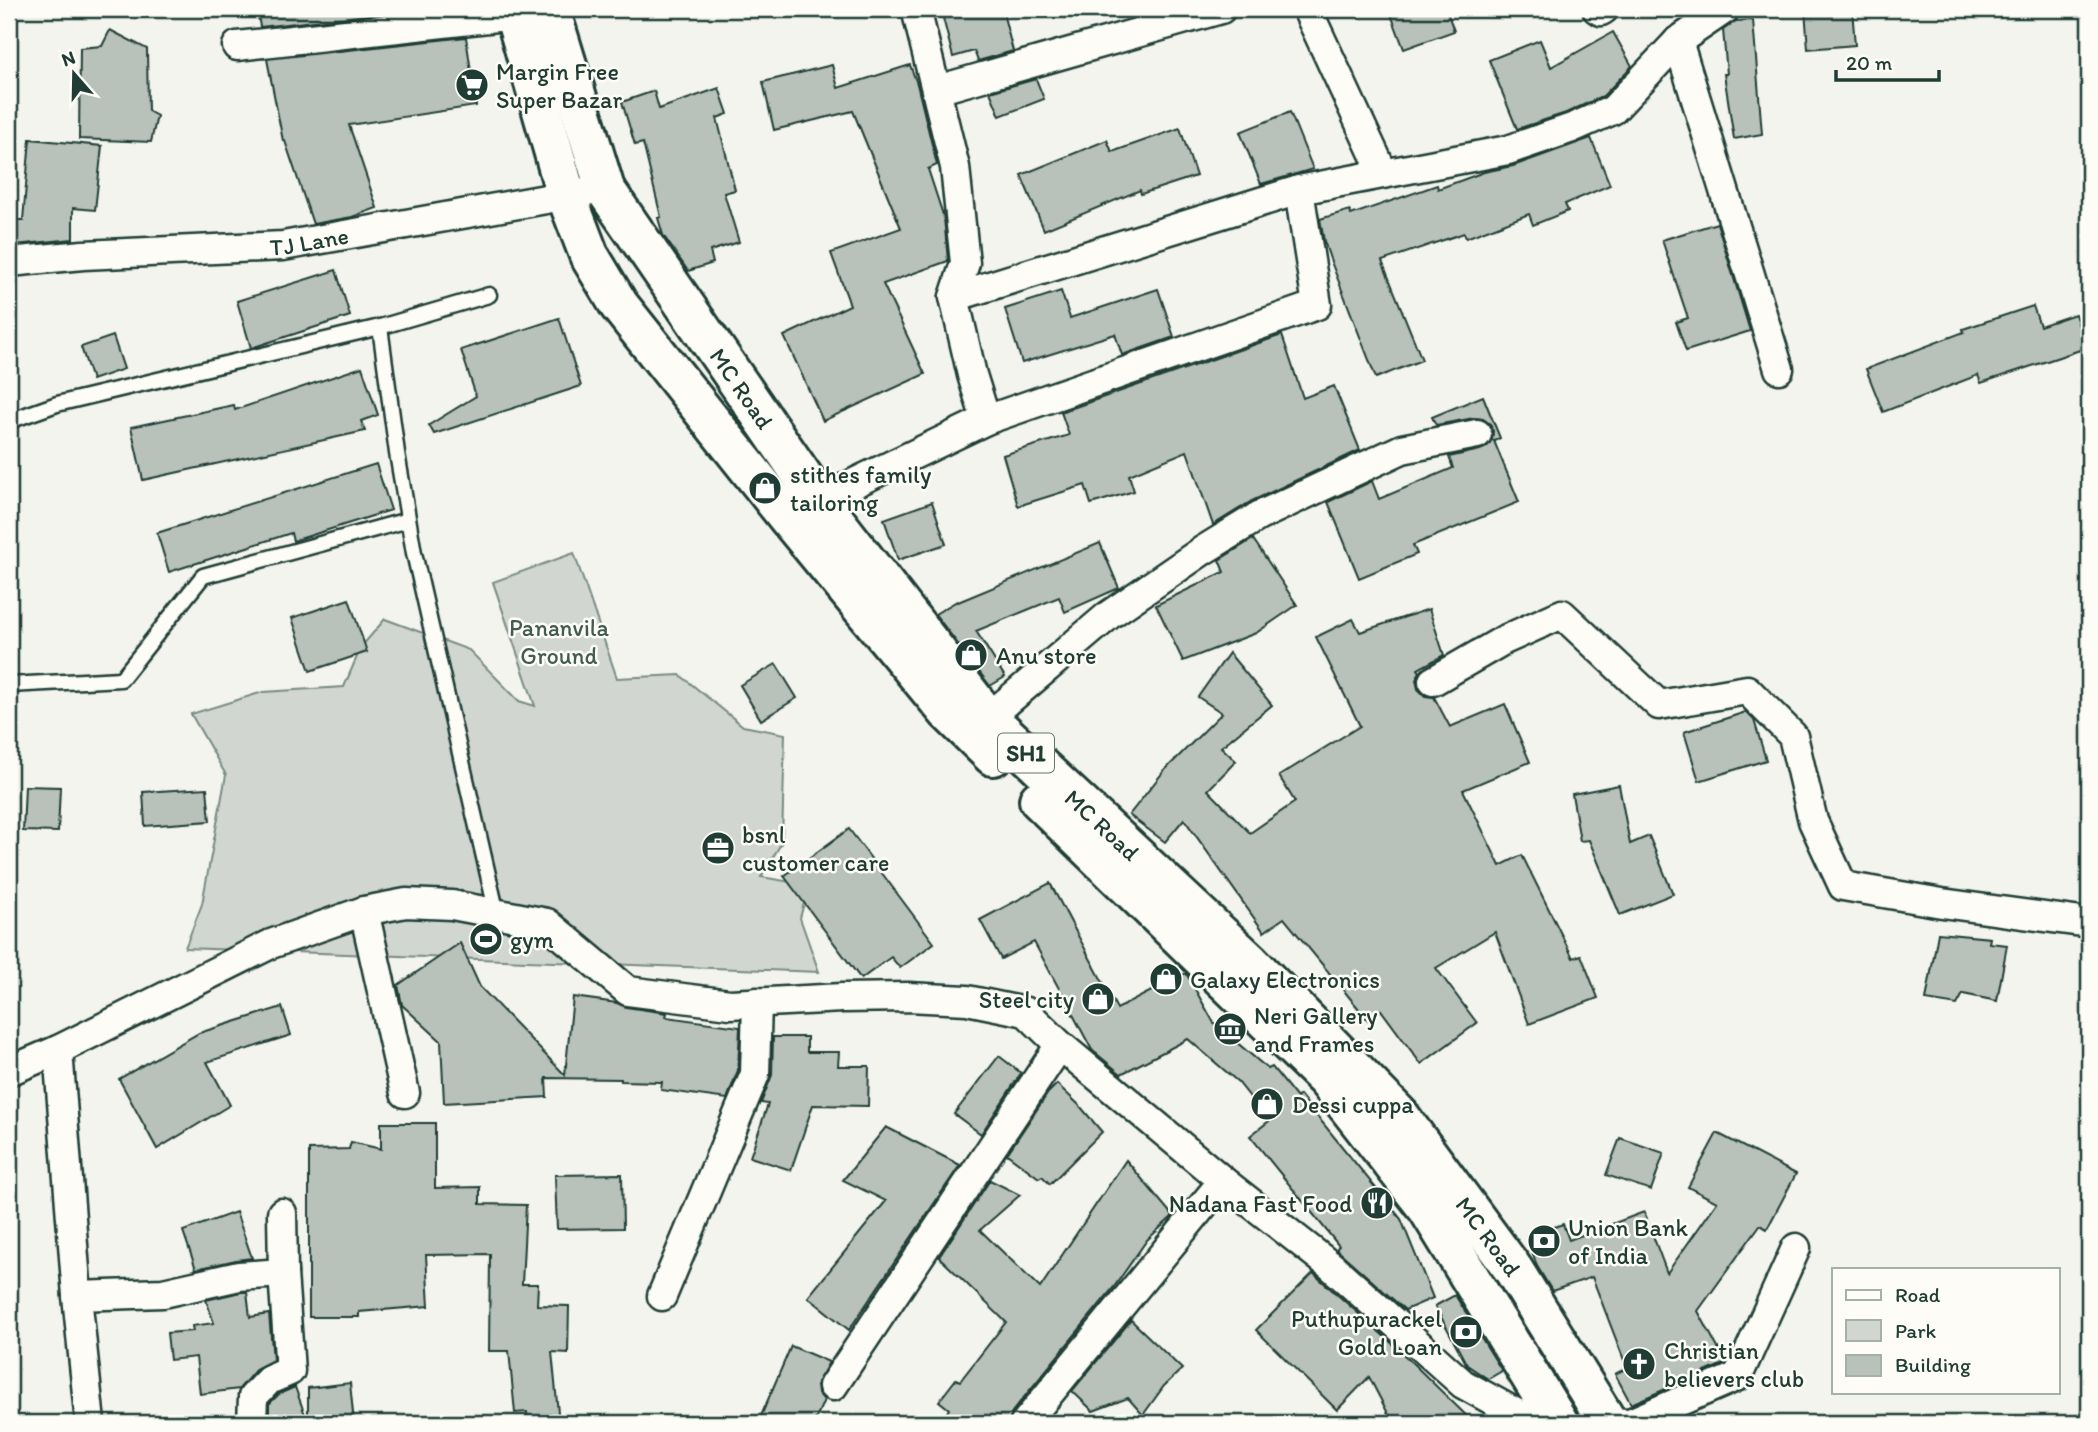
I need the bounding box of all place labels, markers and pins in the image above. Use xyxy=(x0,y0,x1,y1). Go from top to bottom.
place label: Margin Free Super Bazar xyxy=(496,57,623,114)
supermarket icon: Margin Free Super Bazar xyxy=(453,66,491,104)
place label: stithes family tailoring xyxy=(790,460,932,517)
shop icon: stithes family tailoring xyxy=(746,469,784,507)
shop icon: Anu store xyxy=(952,636,990,674)
place label: Anu store xyxy=(996,641,1097,670)
place label: bsnl customer care xyxy=(742,820,889,877)
office icon: bsnl customer care xyxy=(699,829,737,867)
sports icon: gym xyxy=(467,920,505,958)
place label: gym xyxy=(510,925,554,954)
shop icon: Galaxy Electronics xyxy=(1147,960,1185,998)
place label: Galaxy Electronics xyxy=(1190,965,1380,994)
shop icon: Steel city xyxy=(1079,980,1117,1018)
place label: Steel city xyxy=(979,985,1074,1014)
place label: Neri Gallery and Frames xyxy=(1254,1001,1378,1058)
museum icon: Neri Gallery and Frames xyxy=(1211,1010,1249,1048)
shop icon: Dessi cuppa xyxy=(1248,1085,1286,1123)
place label: Dessi cuppa xyxy=(1292,1090,1414,1119)
restaurant icon: Nadana Fast Food xyxy=(1358,1184,1396,1222)
place label: Nadana Fast Food xyxy=(1169,1189,1352,1218)
place label: Union Bank of India xyxy=(1568,1213,1689,1270)
bank icon: Union Bank of India xyxy=(1525,1222,1563,1260)
place label: Puthupurackel Gold Loan xyxy=(1291,1304,1442,1361)
bank icon: Puthupurackel Gold Loan xyxy=(1447,1313,1485,1351)
place label: Christian believers club xyxy=(1664,1336,1804,1393)
church icon: Christian believers club xyxy=(1620,1345,1658,1383)

